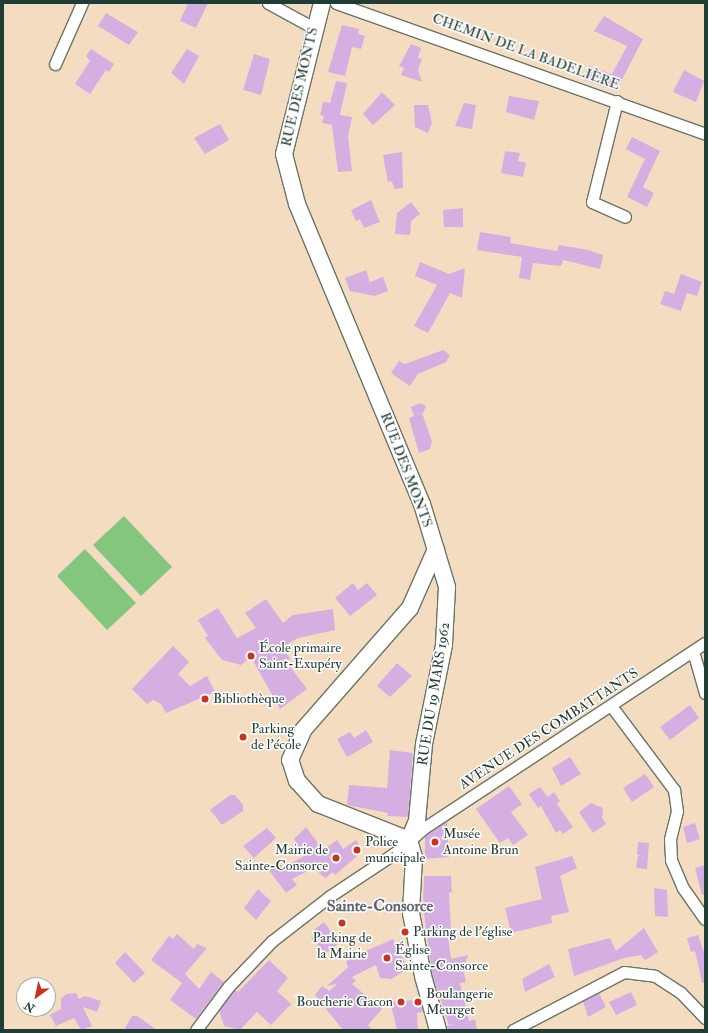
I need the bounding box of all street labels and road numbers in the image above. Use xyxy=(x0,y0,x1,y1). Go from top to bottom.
street label: CHEMIN DE LA BADELIÈRE xyxy=(430,10,622,94)
street label: RUE DES MONTS xyxy=(278,26,322,148)
street label: RUE DES MONTS xyxy=(376,410,436,530)
street label: RUE DU 19 MARS 1962 xyxy=(414,621,454,767)
street label: AVENUE DES COMBATTANTS xyxy=(456,665,642,793)

